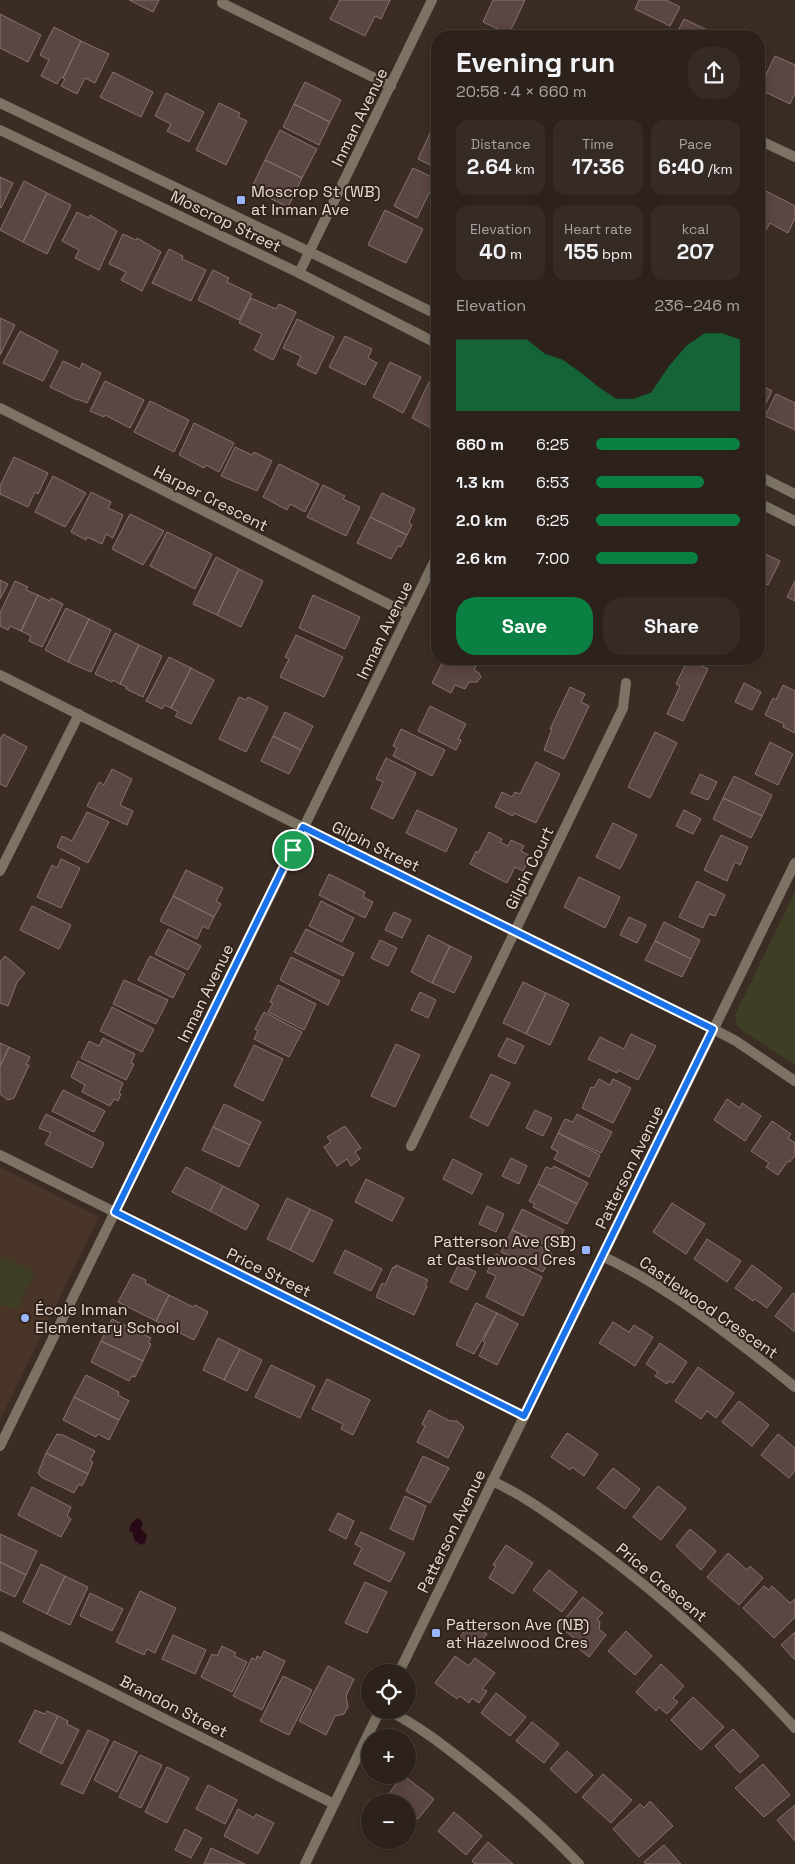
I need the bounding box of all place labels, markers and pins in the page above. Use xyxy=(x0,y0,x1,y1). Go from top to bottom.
place label: Moscrop St (WB) at Inman Ave xyxy=(251,181,381,220)
marker: Moscrop St (WB) at Inman Ave xyxy=(235,194,247,206)
pin xyxy=(272,829,314,871)
place label: Patterson Ave (SB) at Castlewood Cres xyxy=(427,1231,576,1270)
marker: Patterson Ave (SB) at Castlewood Cres xyxy=(580,1244,592,1256)
place label: École Inman Elementary School xyxy=(35,1299,180,1338)
marker: École Inman Elementary School xyxy=(19,1312,31,1324)
place label: Patterson Ave (NB) at Hazelwood Cres xyxy=(446,1614,589,1653)
marker: Patterson Ave (NB) at Hazelwood Cres xyxy=(430,1627,442,1639)

